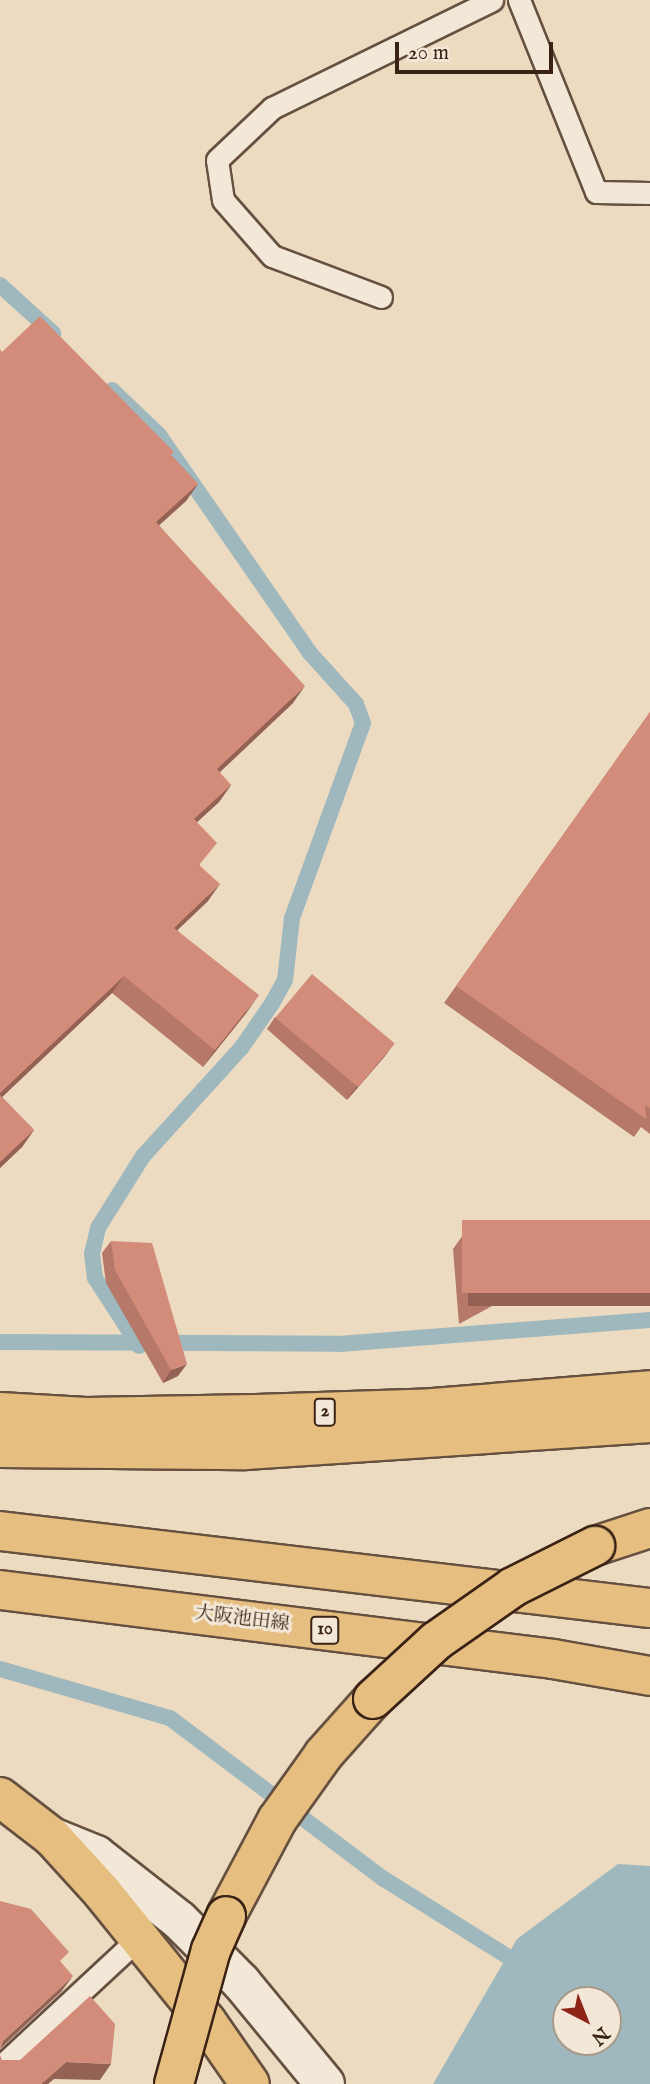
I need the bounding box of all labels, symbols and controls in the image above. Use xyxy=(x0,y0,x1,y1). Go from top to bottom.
scale bar xyxy=(398,28,556,72)
text: 20 m xyxy=(408,40,449,67)
road number: 2 xyxy=(313,1398,337,1427)
street label: 大阪池田線 xyxy=(193,1603,291,1637)
road number: 10 xyxy=(309,1616,341,1644)
north arrow xyxy=(552,1986,622,2056)
text: N xyxy=(586,2021,614,2050)

